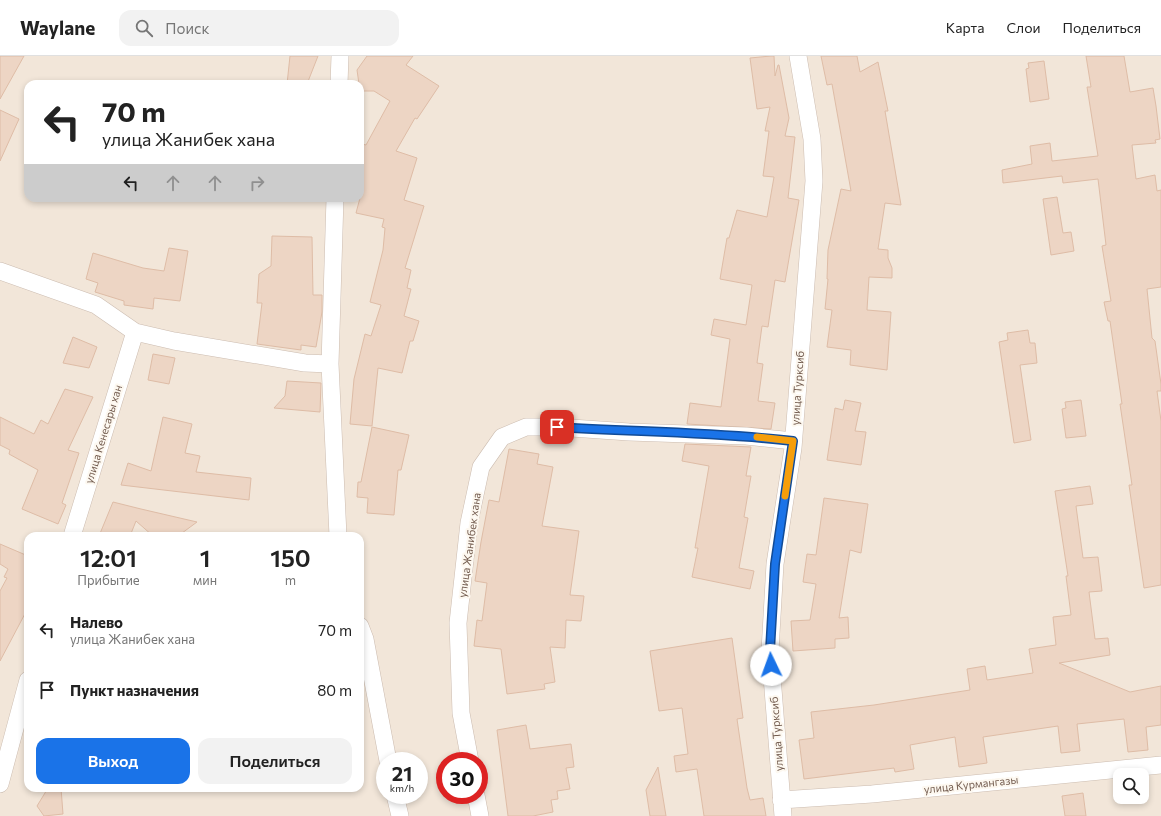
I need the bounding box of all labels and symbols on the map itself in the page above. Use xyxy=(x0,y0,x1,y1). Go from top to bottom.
street label: улица Турксиб xyxy=(788,350,806,426)
street label: улица Кенесары хан xyxy=(82,383,124,485)
pin xyxy=(540,410,574,444)
street label: улица Жанибек хана xyxy=(455,492,483,598)
position arrow xyxy=(750,644,792,686)
street label: улица Турксиб xyxy=(767,696,785,772)
speed limit sign: 30 xyxy=(436,752,488,804)
street label: улица Курмангазы xyxy=(923,773,1019,795)

